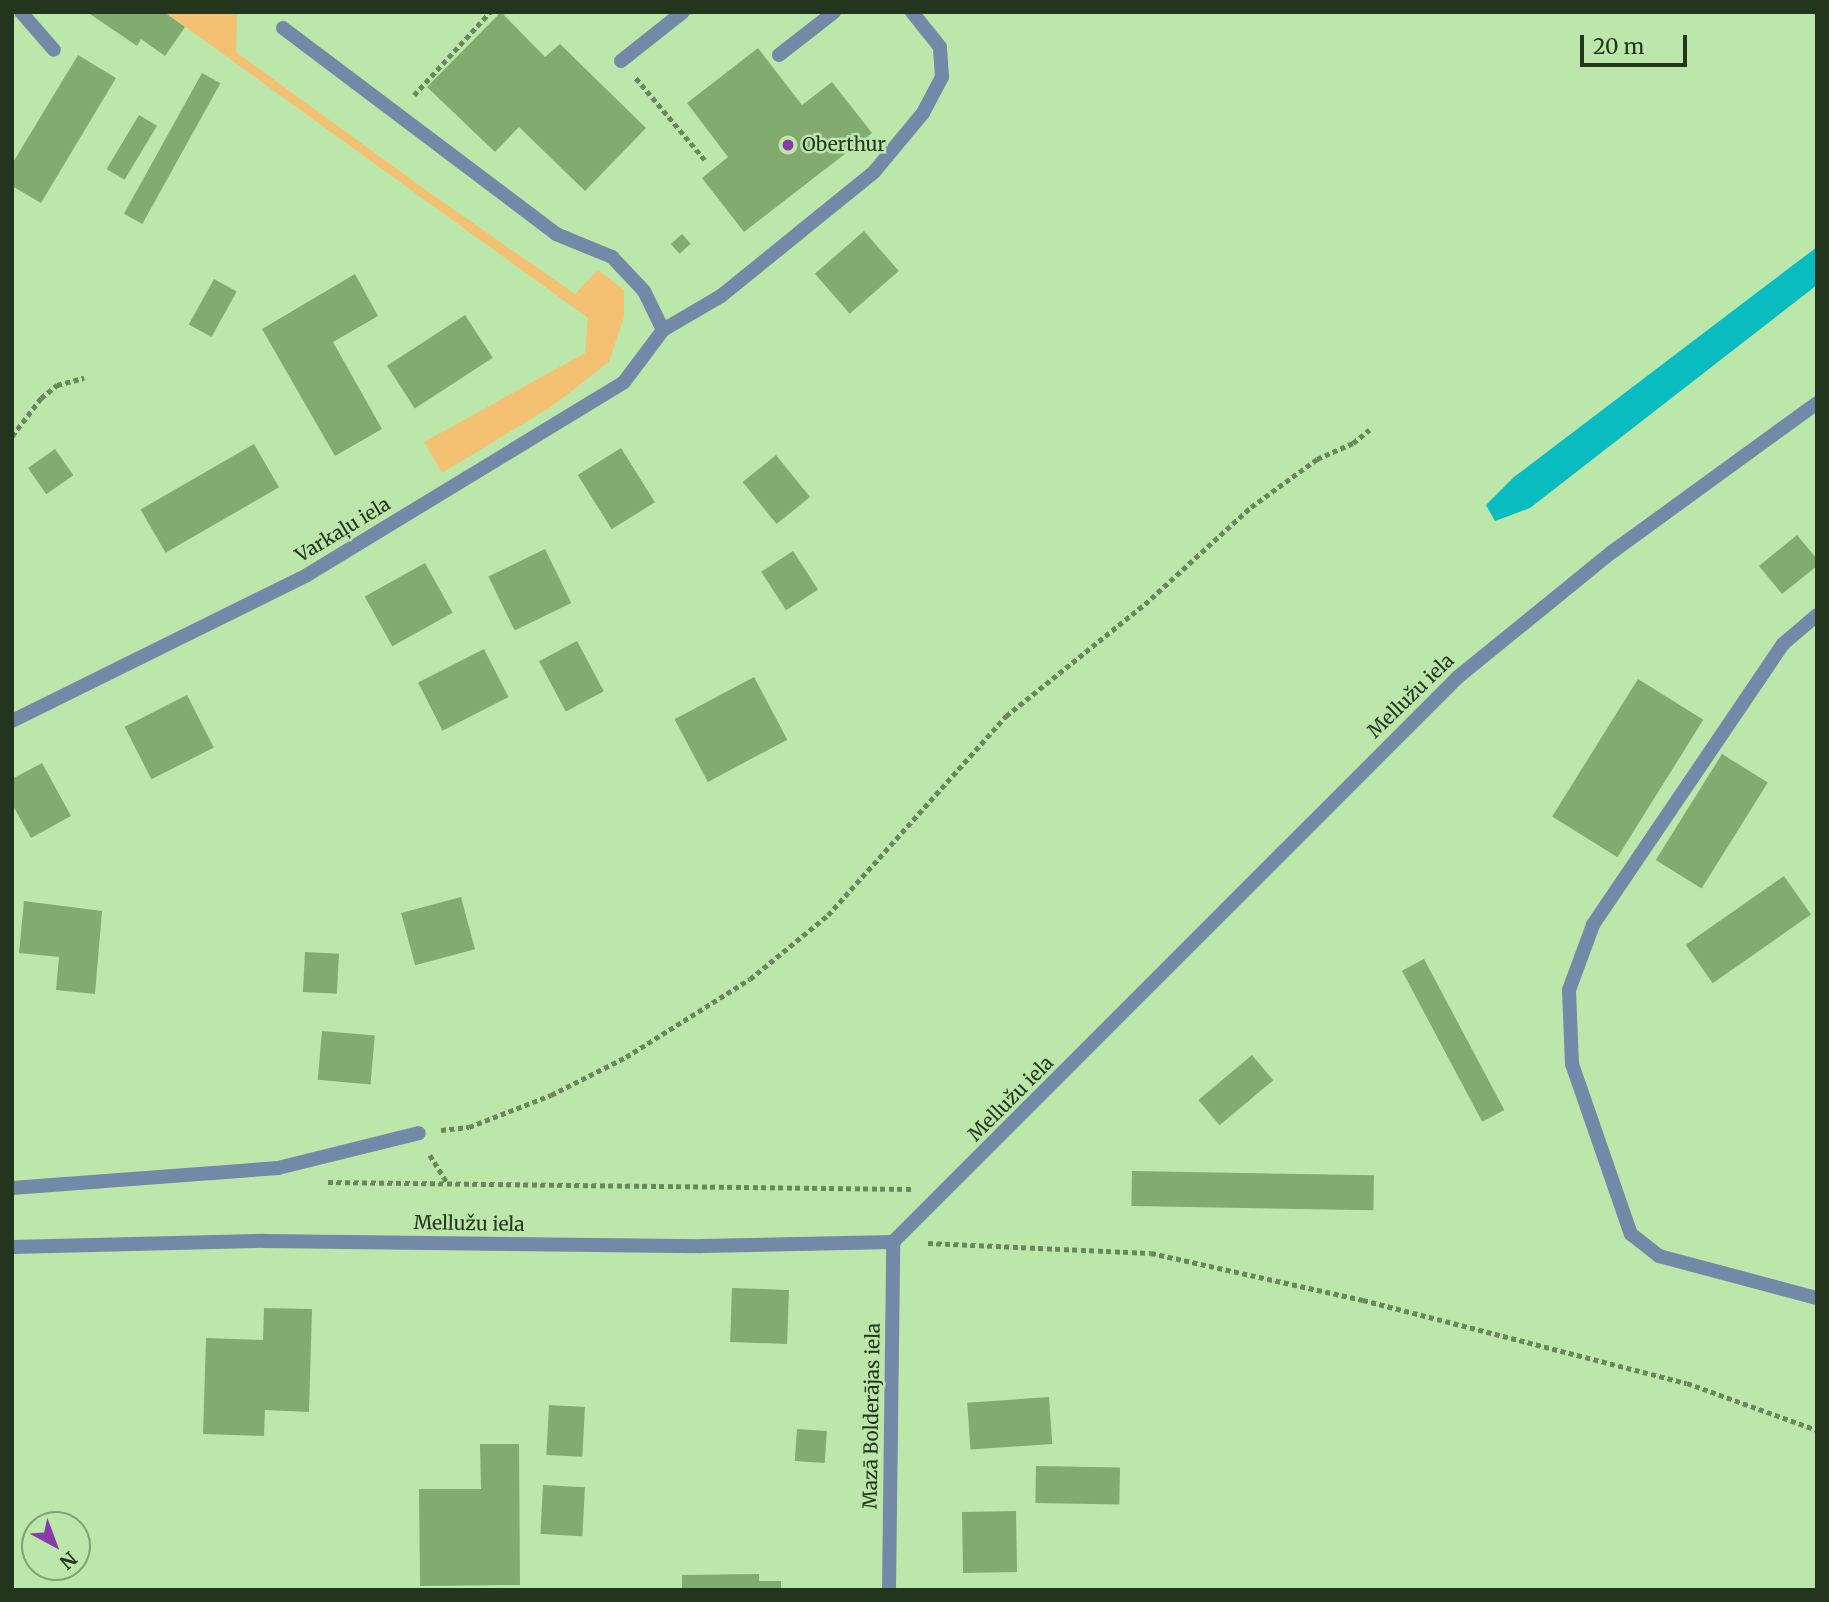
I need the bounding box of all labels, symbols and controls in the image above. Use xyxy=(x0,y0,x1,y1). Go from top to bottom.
scale bar xyxy=(1584,21,1691,65)
text: 20 m xyxy=(1593,33,1644,60)
place label: Oberthur xyxy=(802,134,886,156)
marker: Oberthur xyxy=(780,137,796,153)
street label: Varkaļu iela xyxy=(292,493,394,567)
street label: Mellužu iela xyxy=(1363,649,1459,743)
street label: Mellužu iela xyxy=(964,1052,1058,1146)
street label: Mellužu iela xyxy=(413,1212,525,1236)
street label: Mazā Bolderājas iela xyxy=(859,1323,885,1509)
north arrow xyxy=(21,1511,91,1581)
text: N xyxy=(55,1546,82,1574)

